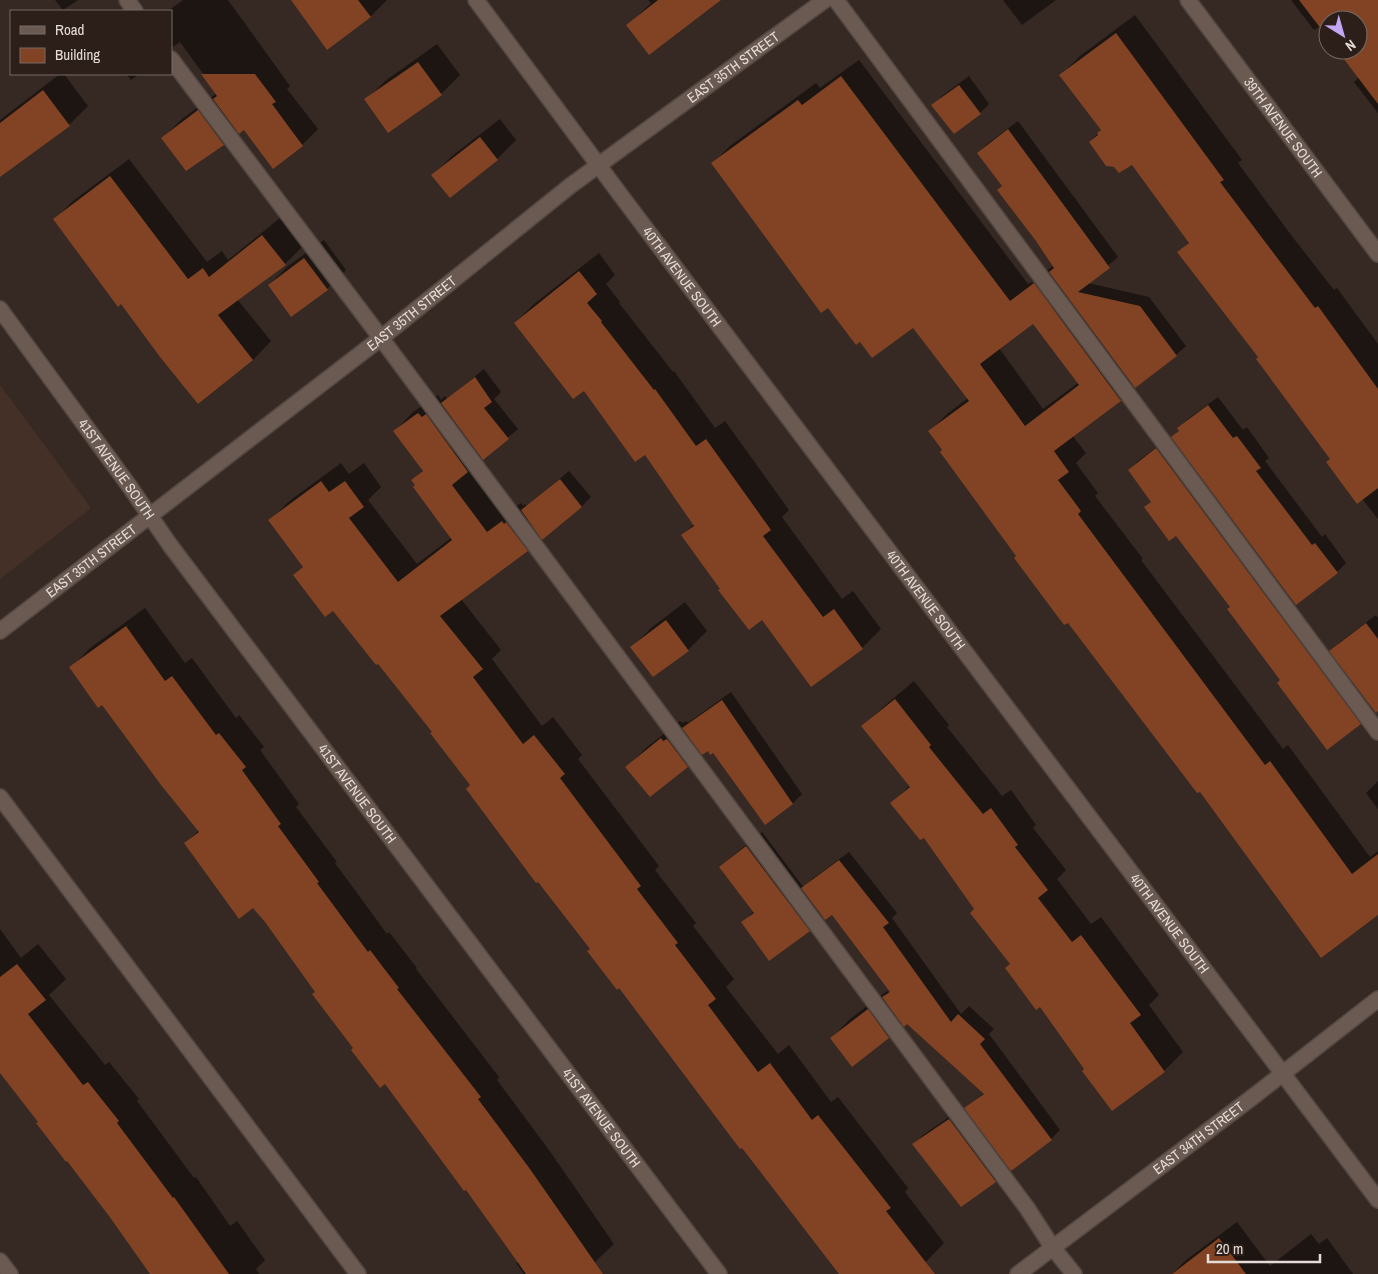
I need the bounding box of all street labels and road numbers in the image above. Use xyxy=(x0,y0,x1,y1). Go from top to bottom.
street label: EAST 35TH STREET xyxy=(683,27,783,107)
street label: 39TH AVENUE SOUTH xyxy=(1240,74,1327,181)
street label: 40TH AVENUE SOUTH xyxy=(639,223,726,330)
street label: EAST 35TH STREET xyxy=(363,272,460,355)
street label: 41ST AVENUE SOUTH xyxy=(74,415,159,523)
street label: EAST 35TH STREET xyxy=(42,520,140,601)
street label: 40TH AVENUE SOUTH xyxy=(882,547,969,654)
street label: 41ST AVENUE SOUTH xyxy=(314,740,400,847)
street label: 40TH AVENUE SOUTH xyxy=(1126,870,1213,977)
street label: 41ST AVENUE SOUTH xyxy=(558,1065,645,1171)
street label: EAST 34TH STREET xyxy=(1149,1098,1248,1178)

